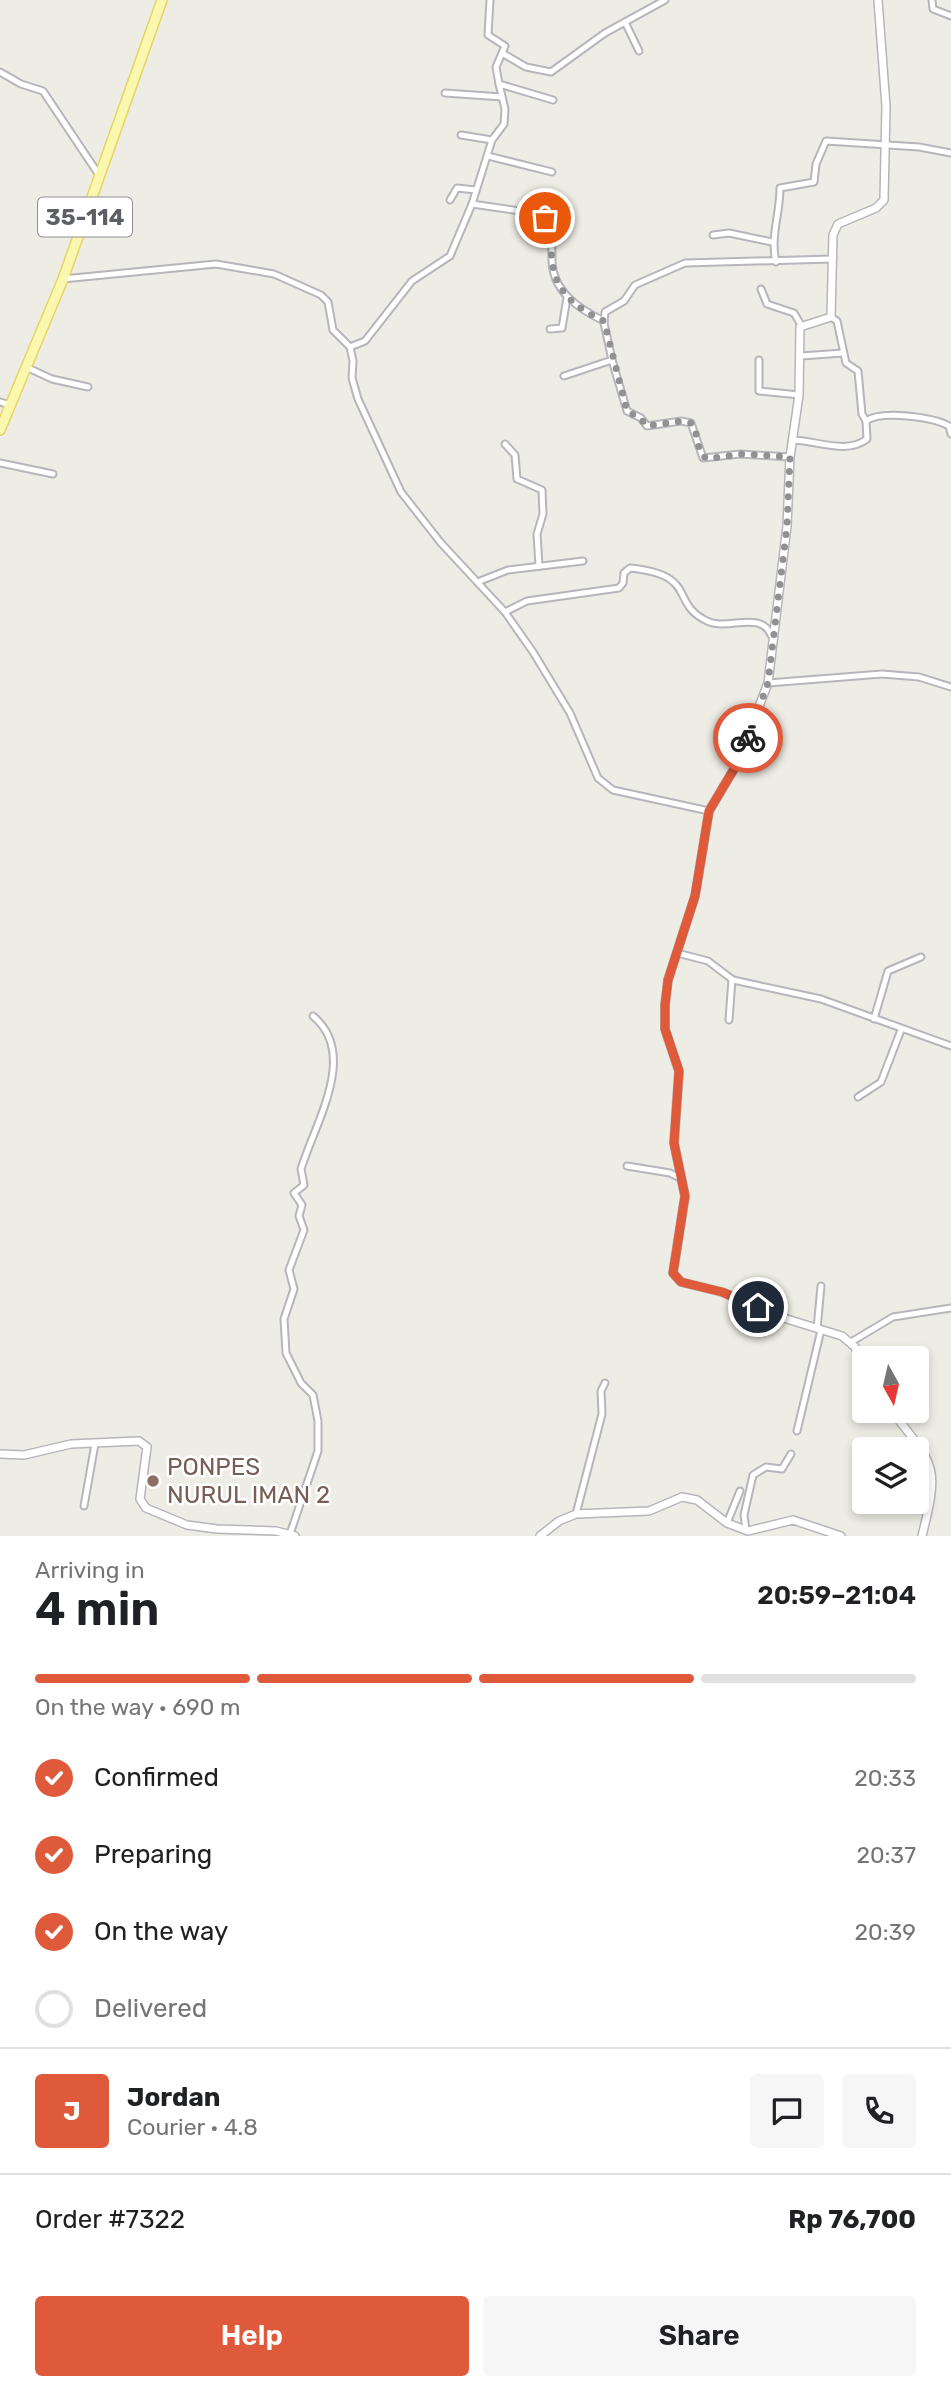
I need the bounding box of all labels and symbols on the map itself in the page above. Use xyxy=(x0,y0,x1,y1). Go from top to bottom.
pin xyxy=(515,188,575,248)
road number: 35-114 xyxy=(38,198,132,236)
courier xyxy=(713,703,783,773)
pin xyxy=(728,1277,788,1337)
north arrow xyxy=(852,1346,929,1423)
place label: PONPES NURUL IMAN 2 xyxy=(167,1453,330,1509)
marker: PONPES NURUL IMAN 2 xyxy=(145,1473,161,1489)

